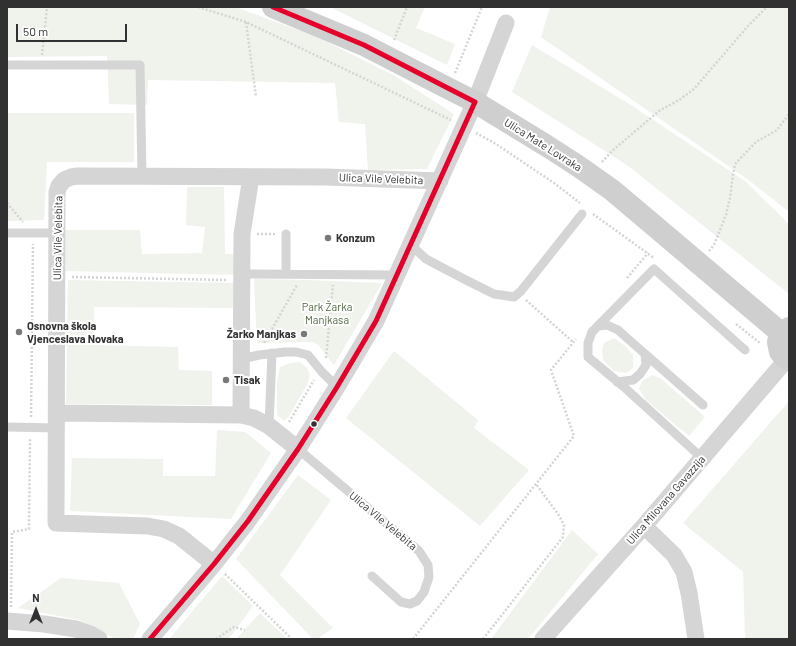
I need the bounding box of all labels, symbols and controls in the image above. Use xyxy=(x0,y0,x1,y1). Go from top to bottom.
scale bar xyxy=(18,16,129,42)
text: 50 m xyxy=(23,24,48,38)
street label: Ulica Mate Lovraka xyxy=(502,116,584,174)
street label: Ulica Vile Velebita xyxy=(339,171,423,187)
street label: Ulica Vile Velebita xyxy=(51,196,65,280)
place label: Konzum xyxy=(336,231,375,245)
marker: Konzum xyxy=(323,233,333,243)
park label: Park Žarka Manjkasa xyxy=(302,300,352,326)
place label: Osnovna škola Vjenceslava Novaka xyxy=(27,319,123,345)
marker: Osnovna škola Vjenceslava Novaka xyxy=(14,327,24,337)
place label: Žarko Manjkas xyxy=(227,327,296,341)
marker: Žarko Manjkas xyxy=(299,329,309,339)
place label: Tisak xyxy=(234,373,260,387)
marker: Tisak xyxy=(221,375,231,385)
unlabelled marker xyxy=(309,419,319,429)
street label: Ulica Milovana Gavazzija xyxy=(624,453,708,547)
street label: Ulica Vile Velebita xyxy=(346,489,420,553)
north arrow xyxy=(16,590,56,630)
text: N xyxy=(32,591,40,604)

